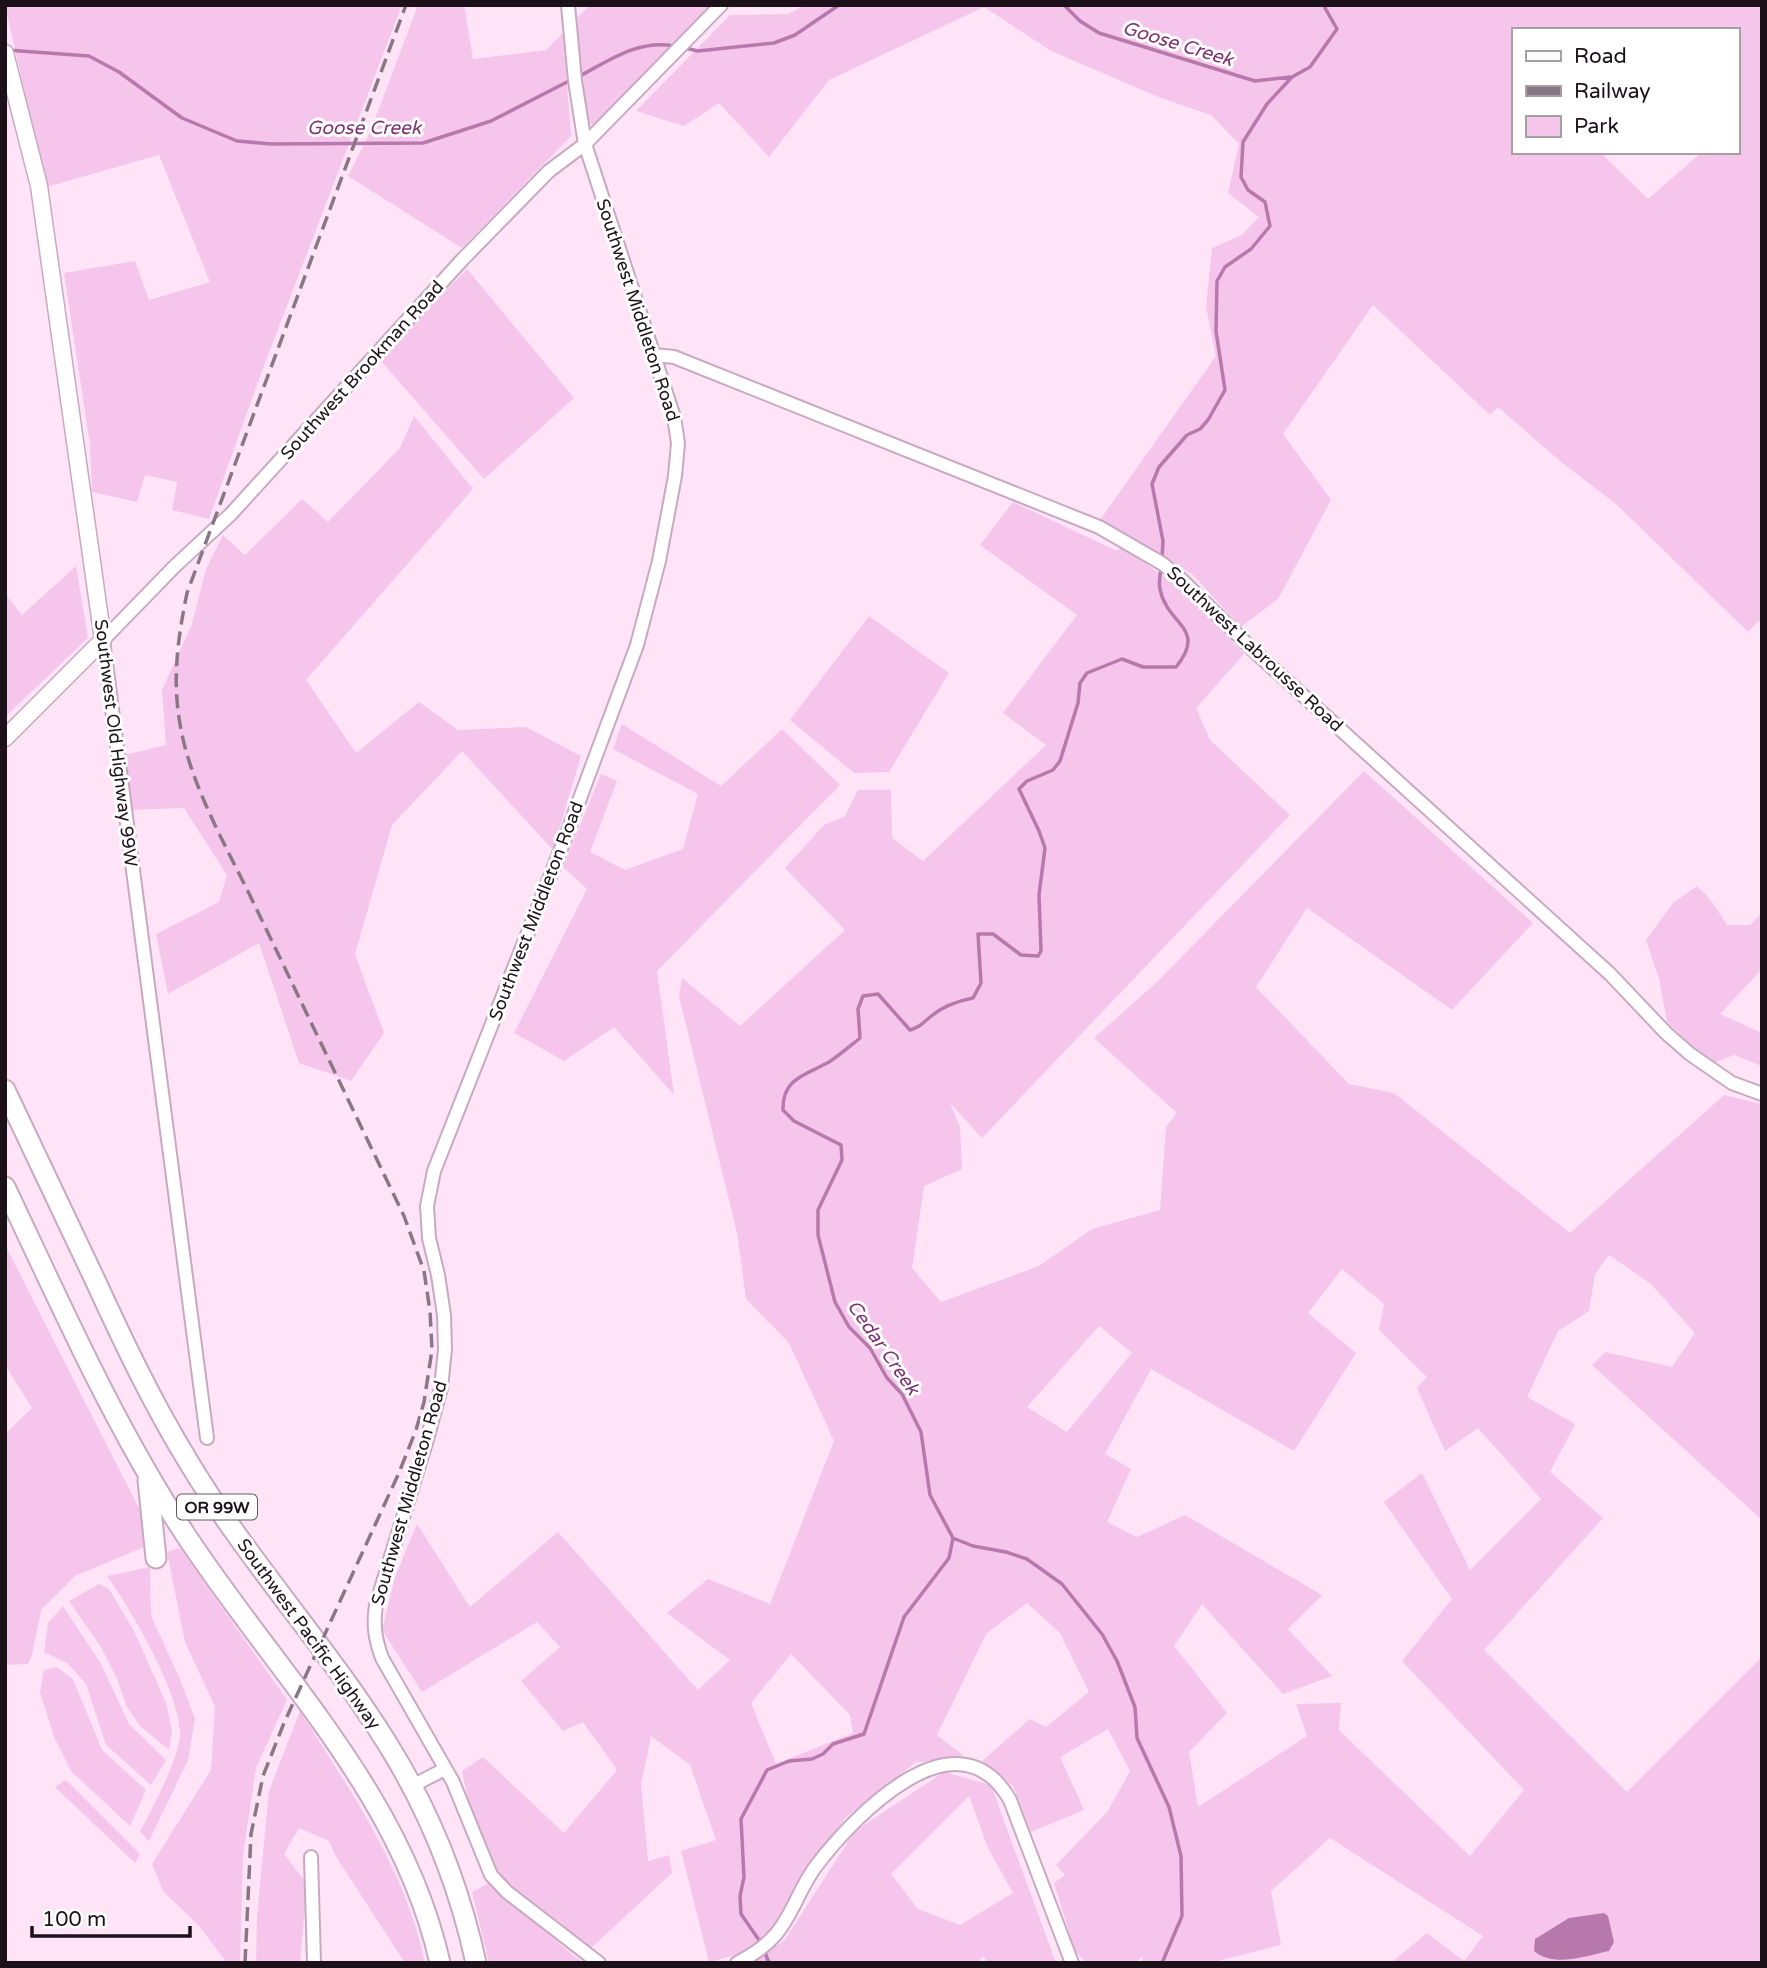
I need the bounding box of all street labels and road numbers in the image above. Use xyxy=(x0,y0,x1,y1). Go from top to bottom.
street label: Southwest Middleton Road xyxy=(592,196,684,424)
street label: Southwest Brookman Road xyxy=(276,276,448,464)
street label: Southwest Labrousse Road xyxy=(1162,562,1348,736)
street label: Southwest Old Highway 99W xyxy=(90,618,142,868)
street label: Southwest Middleton Road xyxy=(484,798,588,1024)
street label: Southwest Middleton Road xyxy=(366,1378,452,1608)
road number: OR 99W xyxy=(177,1494,257,1520)
street label: Southwest Pacific Highway xyxy=(232,1534,386,1734)

